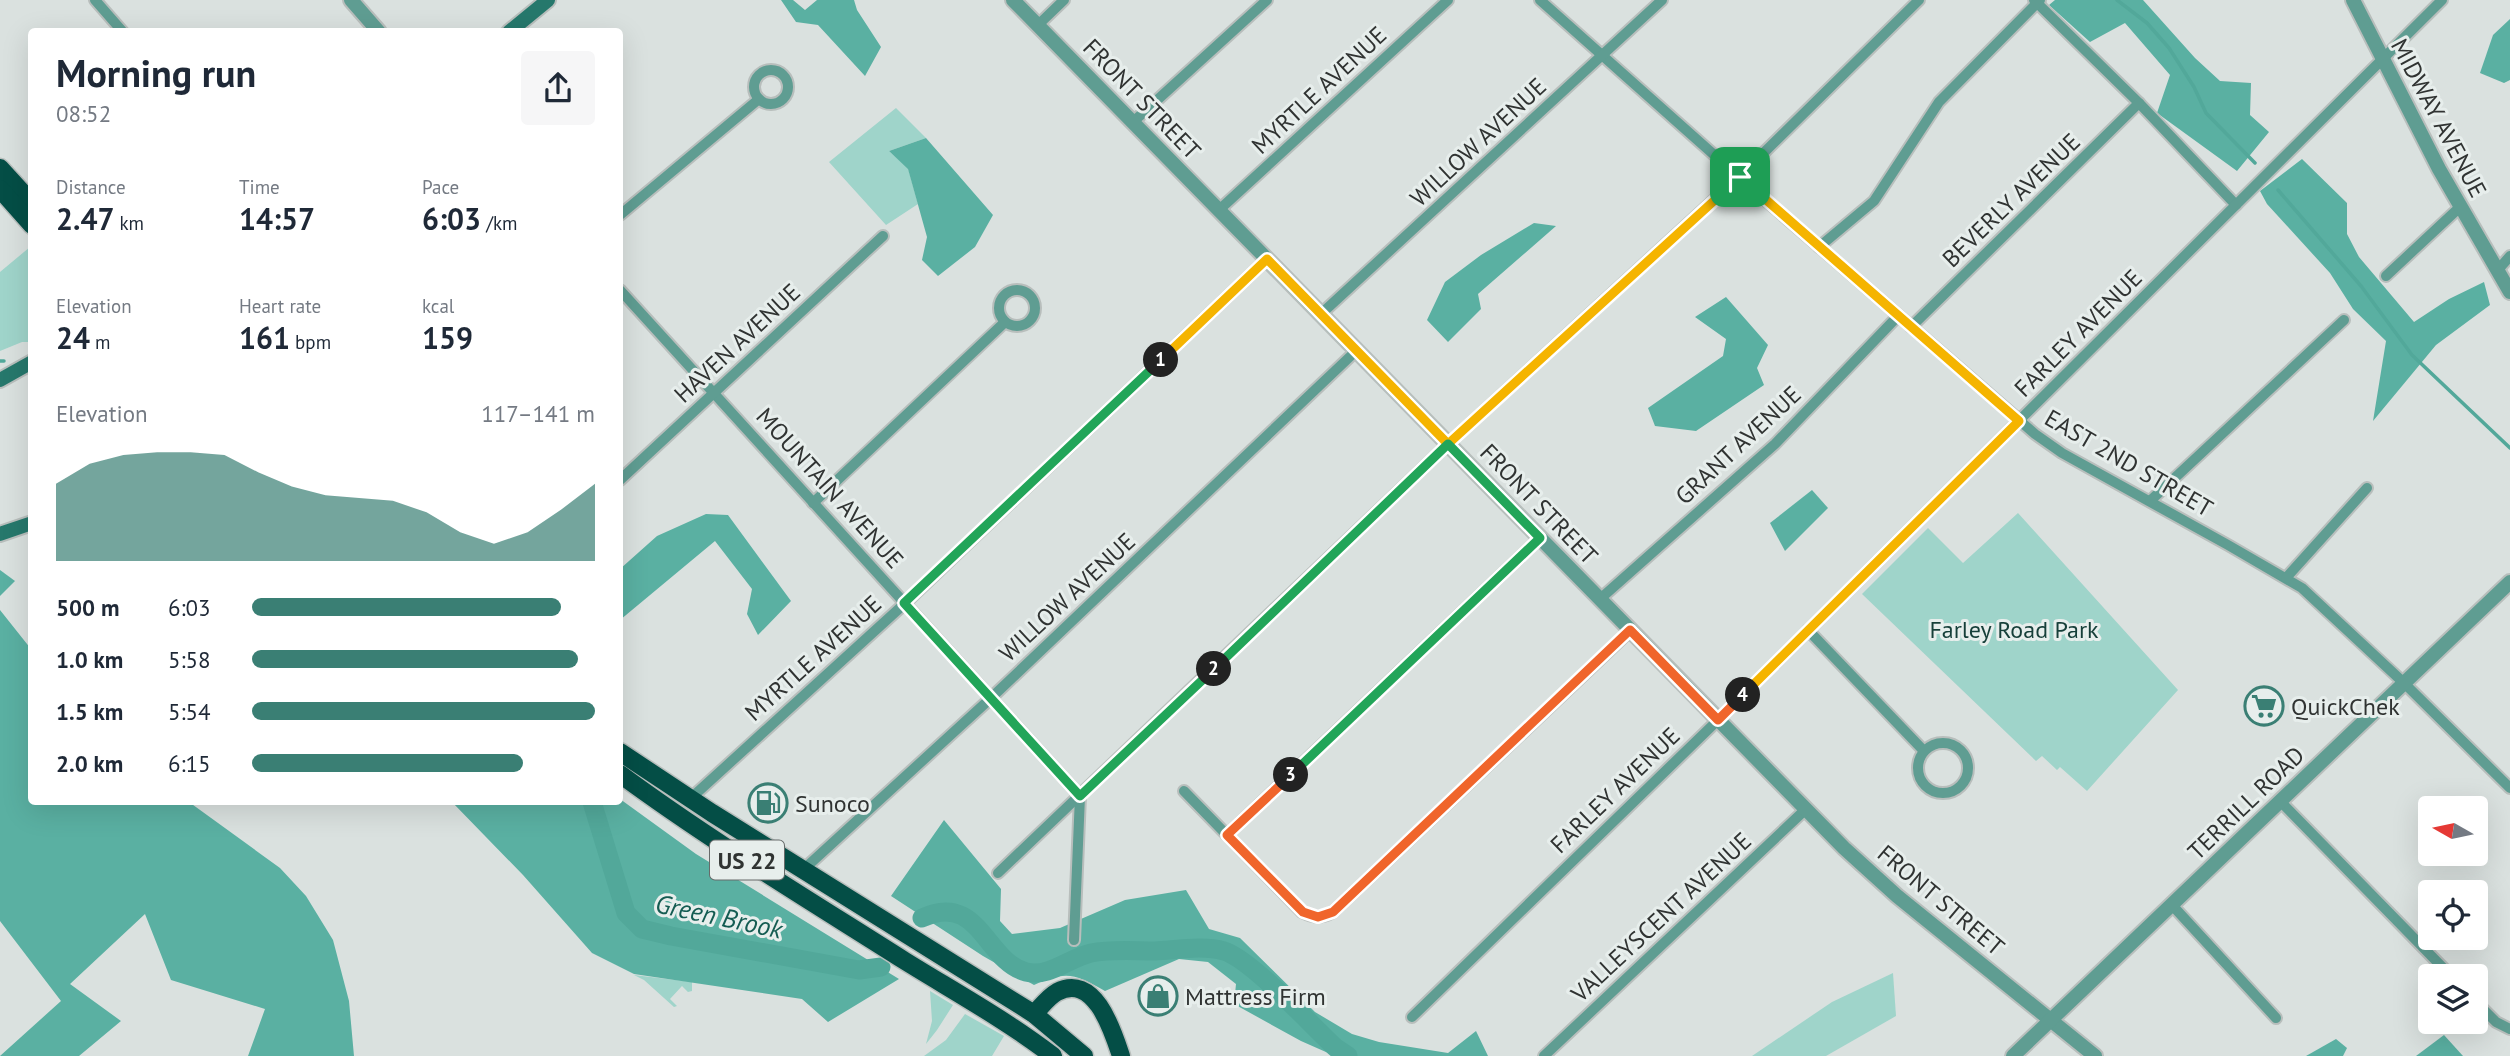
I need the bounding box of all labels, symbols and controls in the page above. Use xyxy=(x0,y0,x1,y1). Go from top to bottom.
street label: MYRTLE AVENUE xyxy=(1245,19,1393,161)
street label: FRONT STREET xyxy=(1077,32,1207,166)
street label: MIDWAY AVENUE xyxy=(2384,33,2494,203)
text: Morning run xyxy=(56,48,256,97)
button: share xyxy=(521,51,595,125)
street label: WILLOW AVENUE xyxy=(1403,71,1553,213)
text: 08:52 xyxy=(56,99,111,128)
street label: BEVERLY AVENUE xyxy=(1935,126,2087,274)
pin xyxy=(1710,147,1770,207)
icon: arrive xyxy=(1721,158,1759,196)
text: Distance xyxy=(56,175,126,199)
text: Time xyxy=(239,175,280,199)
text: Pace xyxy=(422,175,459,199)
text: 2.47 xyxy=(56,199,114,238)
text: 14:57 xyxy=(239,199,315,238)
text: 6:03 xyxy=(422,199,481,238)
text: km xyxy=(114,211,144,235)
text: /km xyxy=(481,211,517,235)
street label: FARLEY AVENUE xyxy=(2007,262,2149,404)
street label: HAVEN AVENUE xyxy=(667,277,807,409)
text: Elevation xyxy=(56,294,132,318)
text: Heart rate xyxy=(239,294,321,318)
text: kcal xyxy=(422,294,454,318)
text: 24 xyxy=(56,318,90,357)
text: 161 xyxy=(239,318,290,357)
text: 159 xyxy=(422,318,473,357)
text: m xyxy=(90,330,111,354)
text: bpm xyxy=(290,330,331,354)
pin: 1 xyxy=(1144,342,1178,378)
text: 1 xyxy=(1155,347,1166,371)
street label: GRANT AVENUE xyxy=(1669,379,1807,511)
text: Elevation xyxy=(56,399,148,428)
text: 117–141 m xyxy=(481,399,595,428)
street label: MOUNTAIN AVENUE xyxy=(750,401,910,575)
street label: EAST 2ND STREET xyxy=(2039,402,2219,524)
street label: FRONT STREET xyxy=(1474,437,1604,571)
street label: WILLOW AVENUE xyxy=(992,526,1142,668)
street label: MYRTLE AVENUE xyxy=(738,588,888,728)
text: 500 m xyxy=(56,593,119,622)
text: 6:03 xyxy=(168,593,211,622)
park label: Farley Road Park xyxy=(1929,614,2099,645)
text: 1.0 km xyxy=(56,645,123,674)
text: 5:58 xyxy=(168,645,211,674)
pin: 2 xyxy=(1196,652,1232,686)
text: 2 xyxy=(1208,656,1219,680)
pin: 4 xyxy=(1726,678,1760,712)
text: 4 xyxy=(1737,682,1748,706)
supermarket icon: QuickChek xyxy=(2243,685,2285,727)
place label: QuickChek xyxy=(2291,691,2400,722)
text: 1.5 km xyxy=(56,697,123,726)
text: 5:54 xyxy=(168,697,211,726)
street label: FARLEY AVENUE xyxy=(1544,720,1686,860)
street label: TERRILL ROAD xyxy=(2181,739,2311,867)
text: 2.0 km xyxy=(56,749,123,778)
text: 6:15 xyxy=(168,749,211,778)
pin: 3 xyxy=(1274,758,1308,792)
text: 3 xyxy=(1285,762,1296,786)
fuel station icon: Sunoco xyxy=(747,782,789,824)
place label: Sunoco xyxy=(795,788,870,819)
north arrow xyxy=(2418,796,2488,866)
map controls xyxy=(2418,796,2488,1034)
street label: VALLEYSCENT AVENUE xyxy=(1564,825,1758,1009)
street label: FRONT STREET xyxy=(1871,838,2011,962)
road number: US 22 xyxy=(710,840,784,880)
button: locate xyxy=(2418,880,2488,950)
water label: Green Brook xyxy=(653,886,787,946)
button: layers xyxy=(2418,964,2488,1034)
shop icon: Mattress Firm xyxy=(1137,975,1179,1017)
place label: Mattress Firm xyxy=(1185,981,1326,1012)

